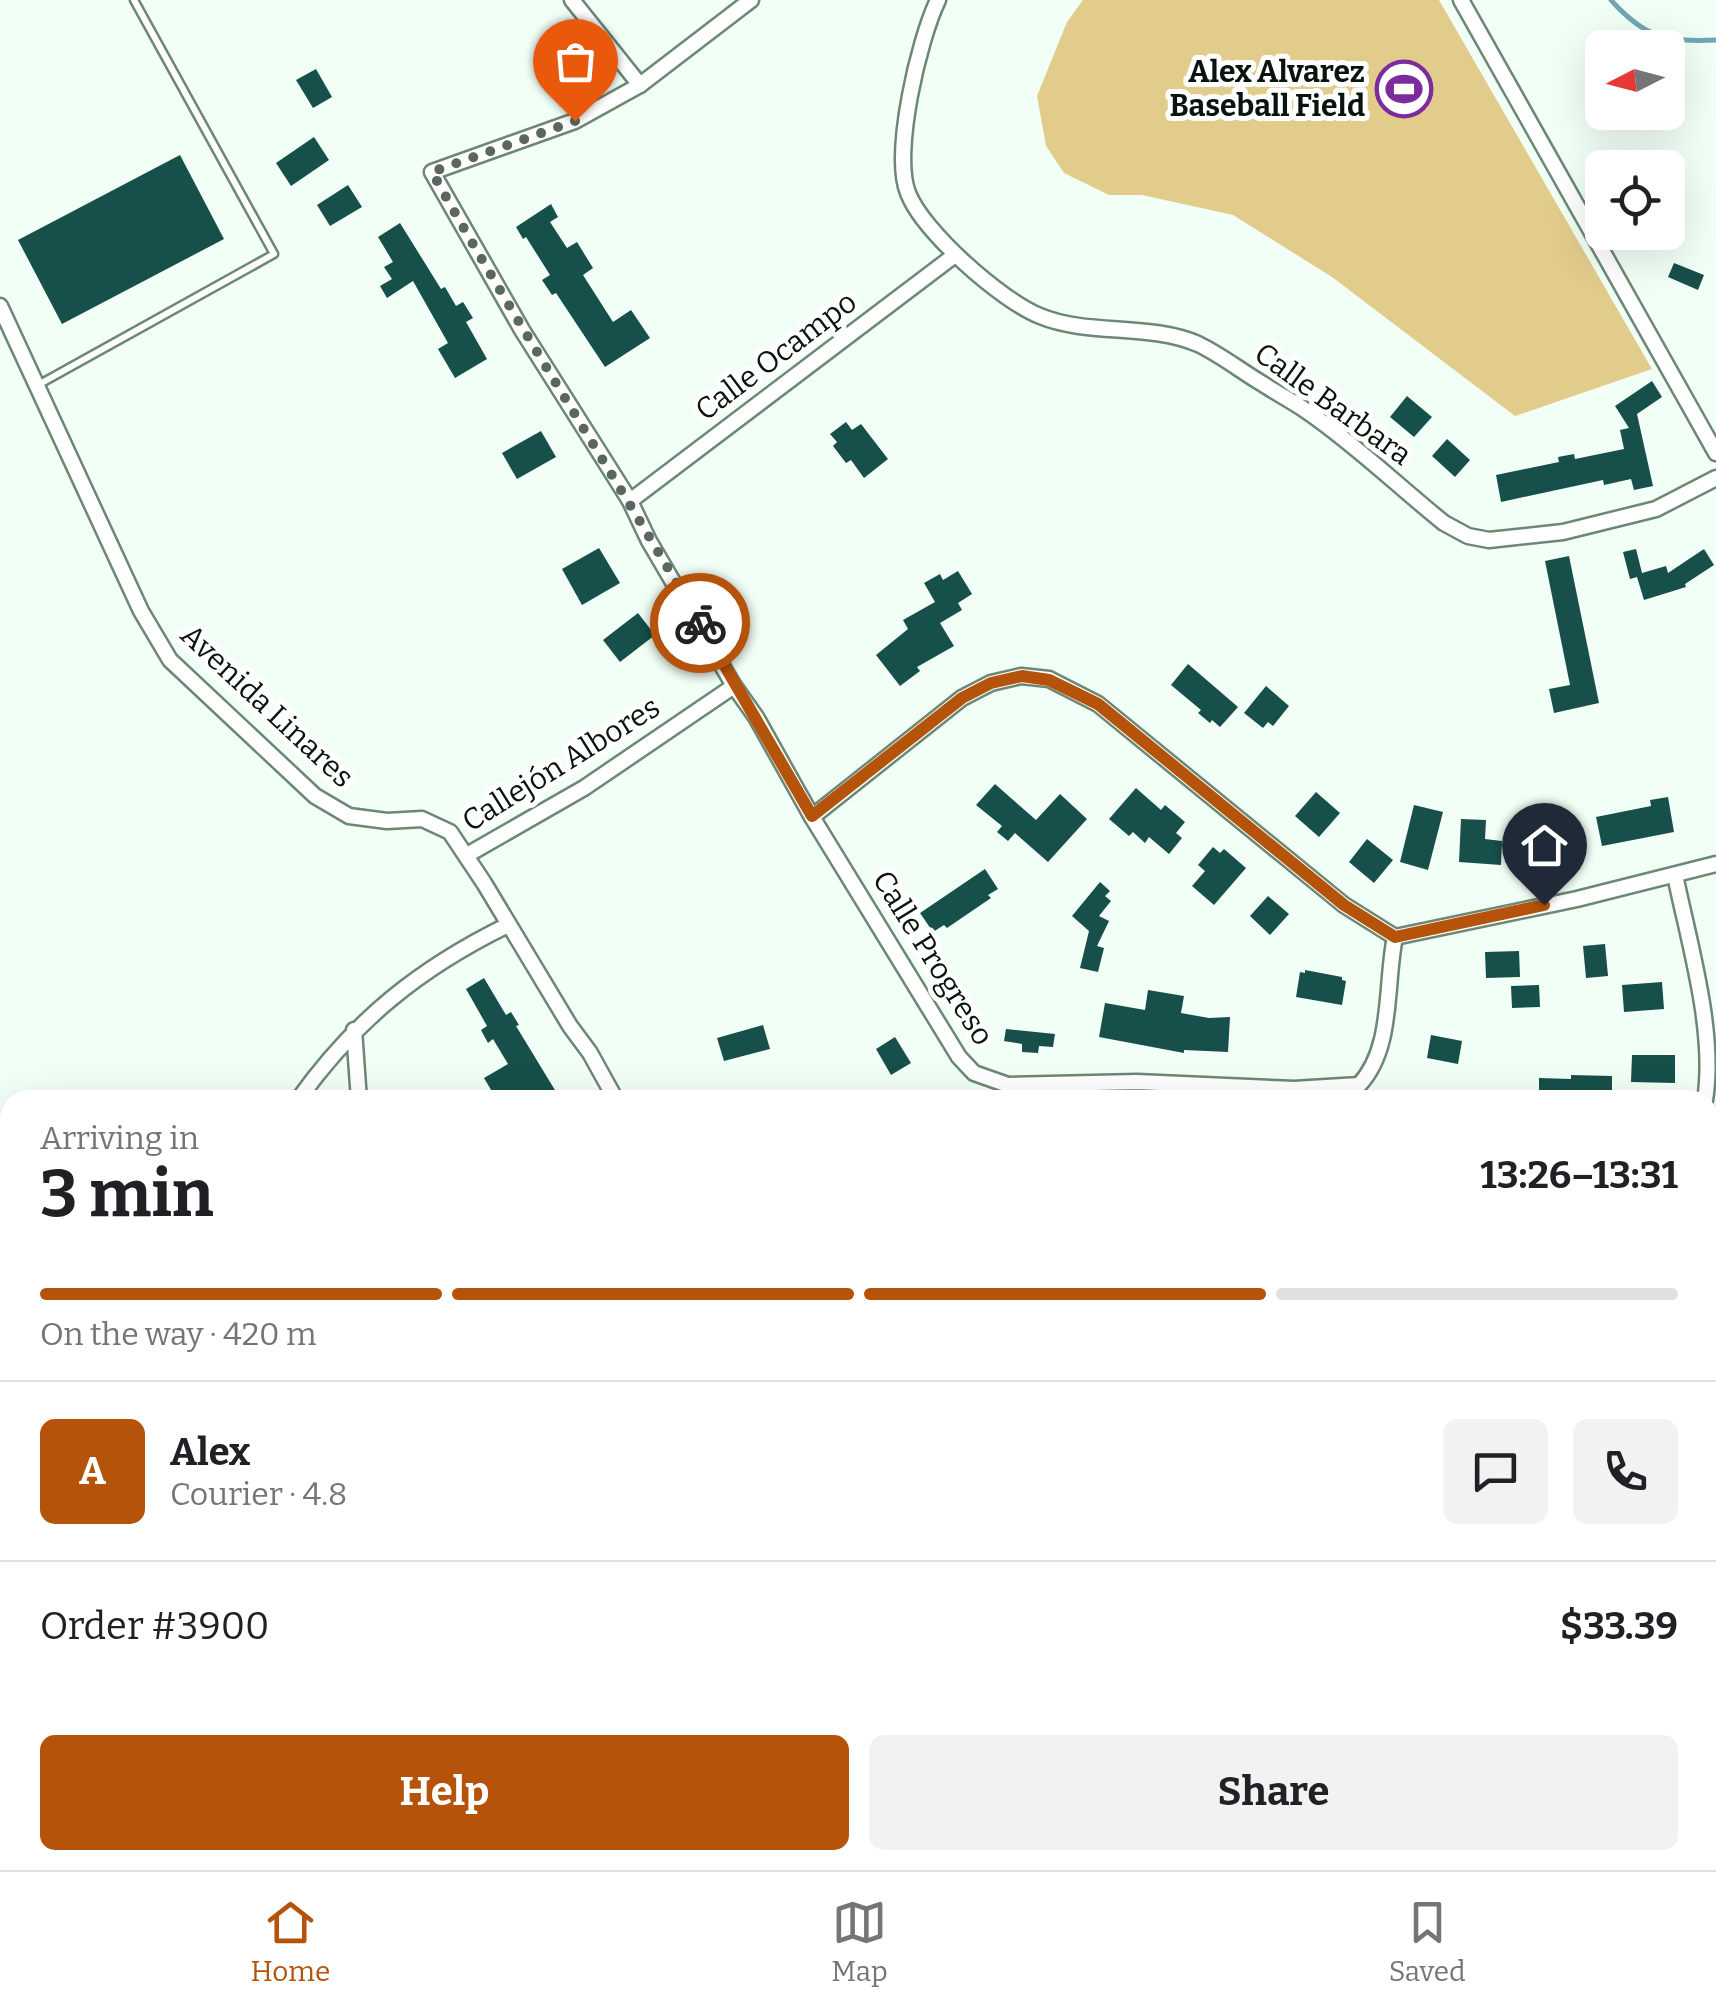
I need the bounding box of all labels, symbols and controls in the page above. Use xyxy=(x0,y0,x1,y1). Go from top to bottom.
pin xyxy=(533,19,618,122)
north arrow xyxy=(1585,30,1685,130)
map controls xyxy=(1585,30,1685,250)
icon: bag xyxy=(548,34,603,89)
place label: Alex Alvarez Baseball Field xyxy=(1169,54,1365,124)
sports icon: Alex Alvarez Baseball Field xyxy=(1374,59,1434,119)
button: locate xyxy=(1585,150,1685,250)
street label: Calle Ocampo xyxy=(689,284,863,428)
street label: Calle Barbara xyxy=(1248,335,1418,473)
courier xyxy=(650,573,750,673)
icon: bike xyxy=(673,596,728,651)
street label: Avenida Linares xyxy=(173,617,361,795)
street label: Callejón Albores xyxy=(456,689,666,839)
pin xyxy=(1502,803,1587,906)
icon: home xyxy=(1517,818,1572,873)
street label: Calle Progreso xyxy=(865,864,1001,1052)
text: Arriving in xyxy=(40,1119,199,1157)
text: 13:26–13:31 xyxy=(1480,1152,1678,1198)
text: 3 min xyxy=(40,1155,214,1233)
text: On the way · 420 m xyxy=(40,1315,317,1353)
button: chat xyxy=(1443,1419,1548,1524)
button: phone xyxy=(1573,1419,1678,1524)
text: Alex xyxy=(170,1429,250,1475)
text: A xyxy=(79,1448,106,1494)
text: Courier · 4.8 xyxy=(170,1475,347,1513)
text: Order #3900 xyxy=(40,1603,269,1649)
text: $33.39 xyxy=(1560,1603,1678,1649)
button: Help xyxy=(40,1735,849,1850)
button: Share xyxy=(869,1735,1678,1850)
tab: Home xyxy=(250,1895,330,1988)
tab: Map xyxy=(831,1895,888,1988)
tab: Saved xyxy=(1389,1895,1466,1988)

